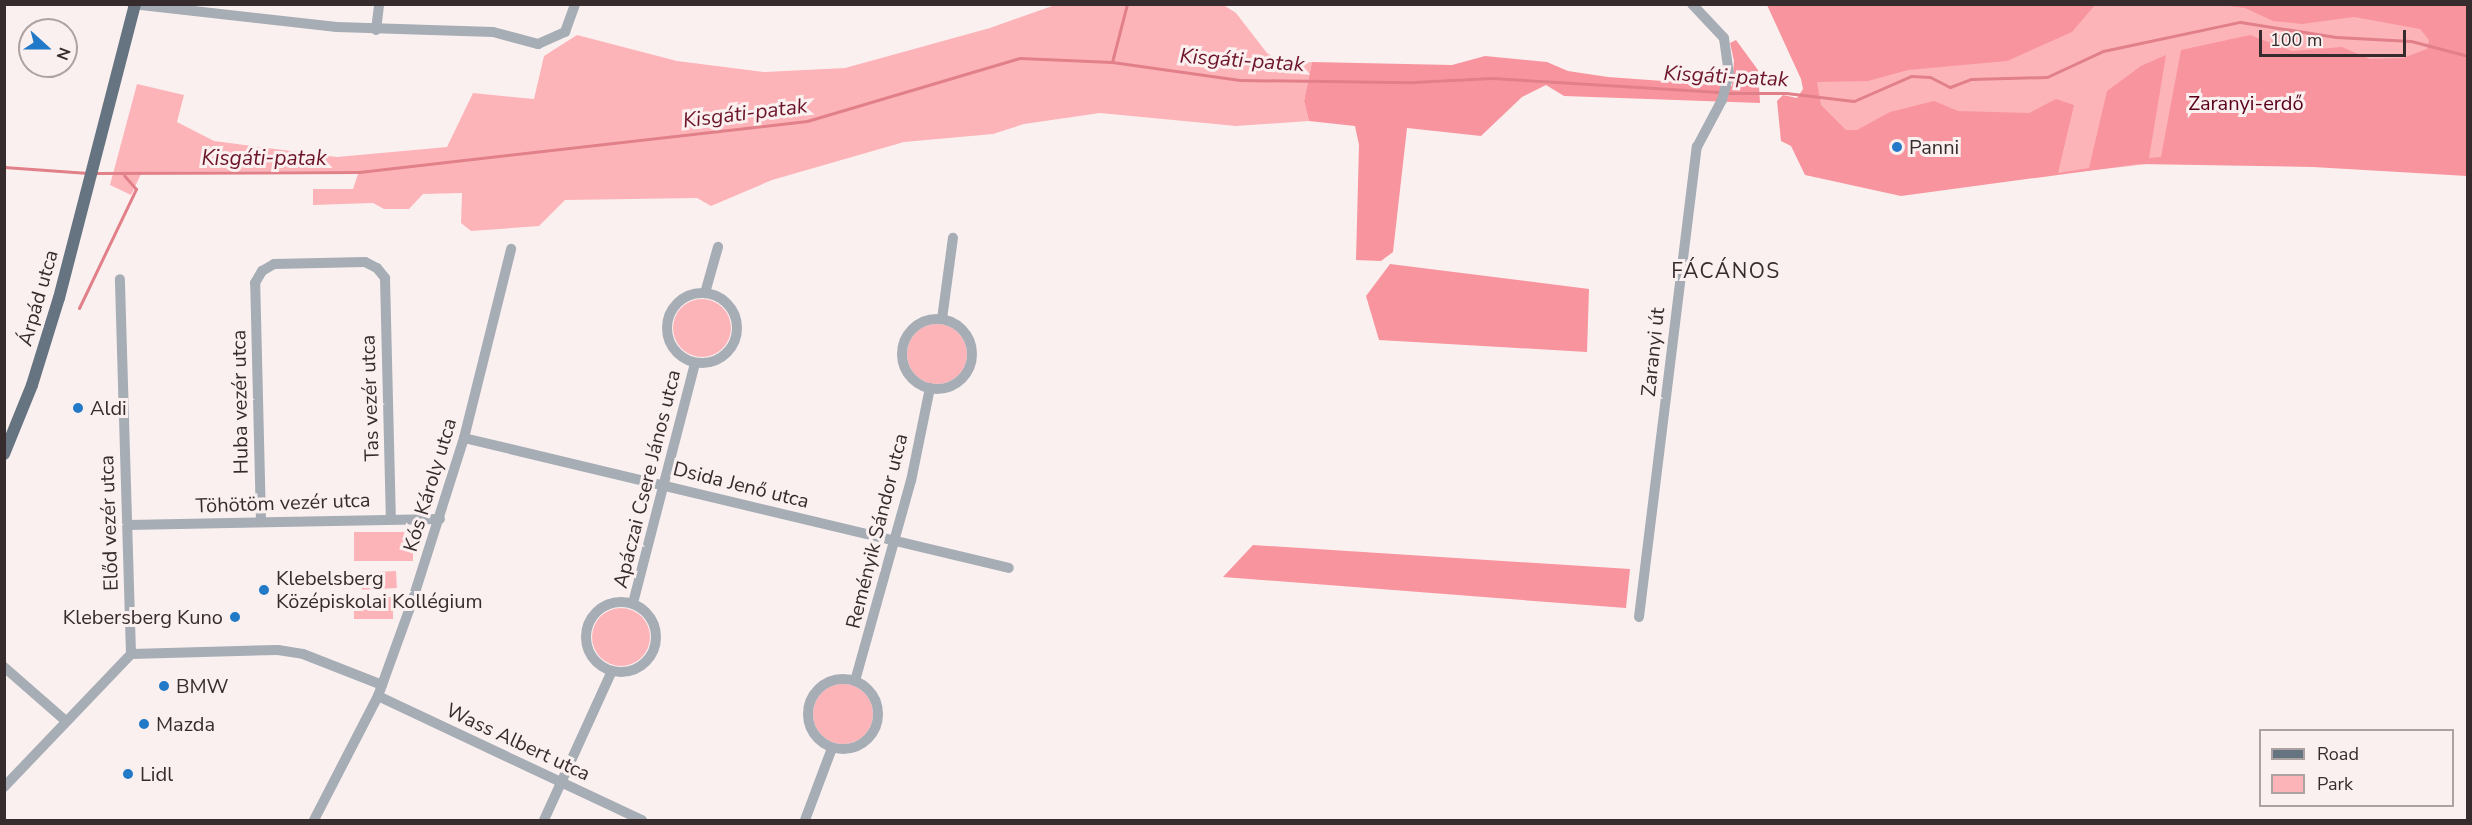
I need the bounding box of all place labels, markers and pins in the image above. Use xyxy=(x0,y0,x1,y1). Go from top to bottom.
place label: Panni xyxy=(1909,135,1959,159)
marker: Panni xyxy=(1890,140,1904,154)
place label: Aldi xyxy=(90,396,127,420)
marker: Aldi xyxy=(71,401,85,415)
place label: Klebelsberg Középiskolai Kollégium xyxy=(276,566,483,613)
marker: Klebelsberg Középiskolai Kollégium xyxy=(257,583,271,597)
place label: Klebersberg Kuno xyxy=(63,605,223,629)
marker: Klebersberg Kuno xyxy=(228,610,242,624)
place label: BMW xyxy=(176,674,229,698)
marker: BMW xyxy=(157,679,171,693)
place label: Mazda xyxy=(156,712,215,736)
marker: Mazda xyxy=(137,717,151,731)
place label: Lidl xyxy=(140,762,173,786)
marker: Lidl xyxy=(121,767,135,781)

